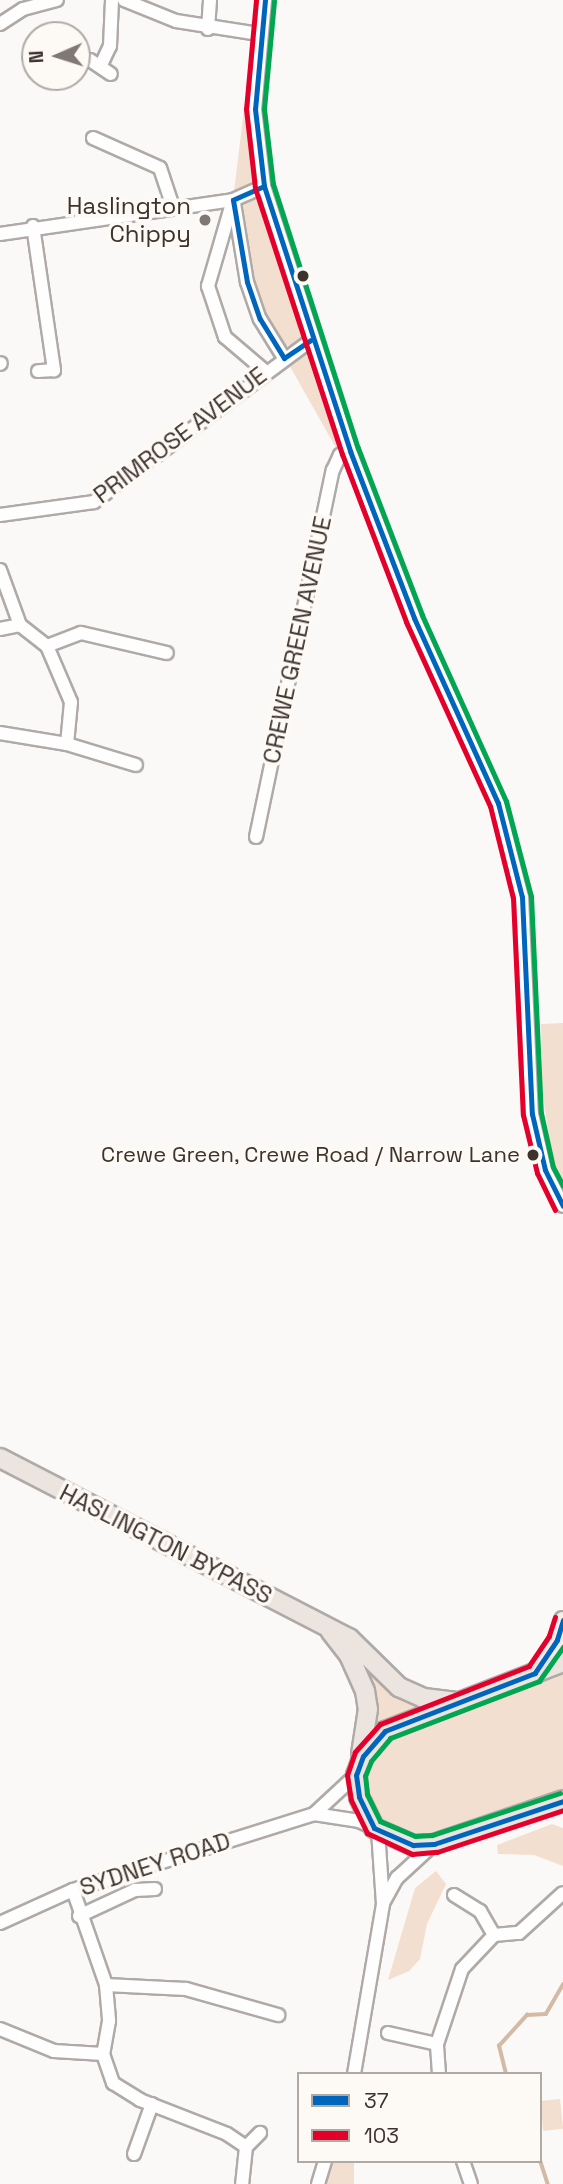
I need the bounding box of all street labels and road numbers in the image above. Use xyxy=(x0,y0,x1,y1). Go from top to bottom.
street label: PRIMROSE AVENUE xyxy=(88,360,272,510)
street label: CREWE GREEN AVENUE xyxy=(257,514,337,766)
street label: HASLINGTON BYPASS xyxy=(55,1478,277,1610)
street label: SYDNEY ROAD xyxy=(76,1826,234,1902)

